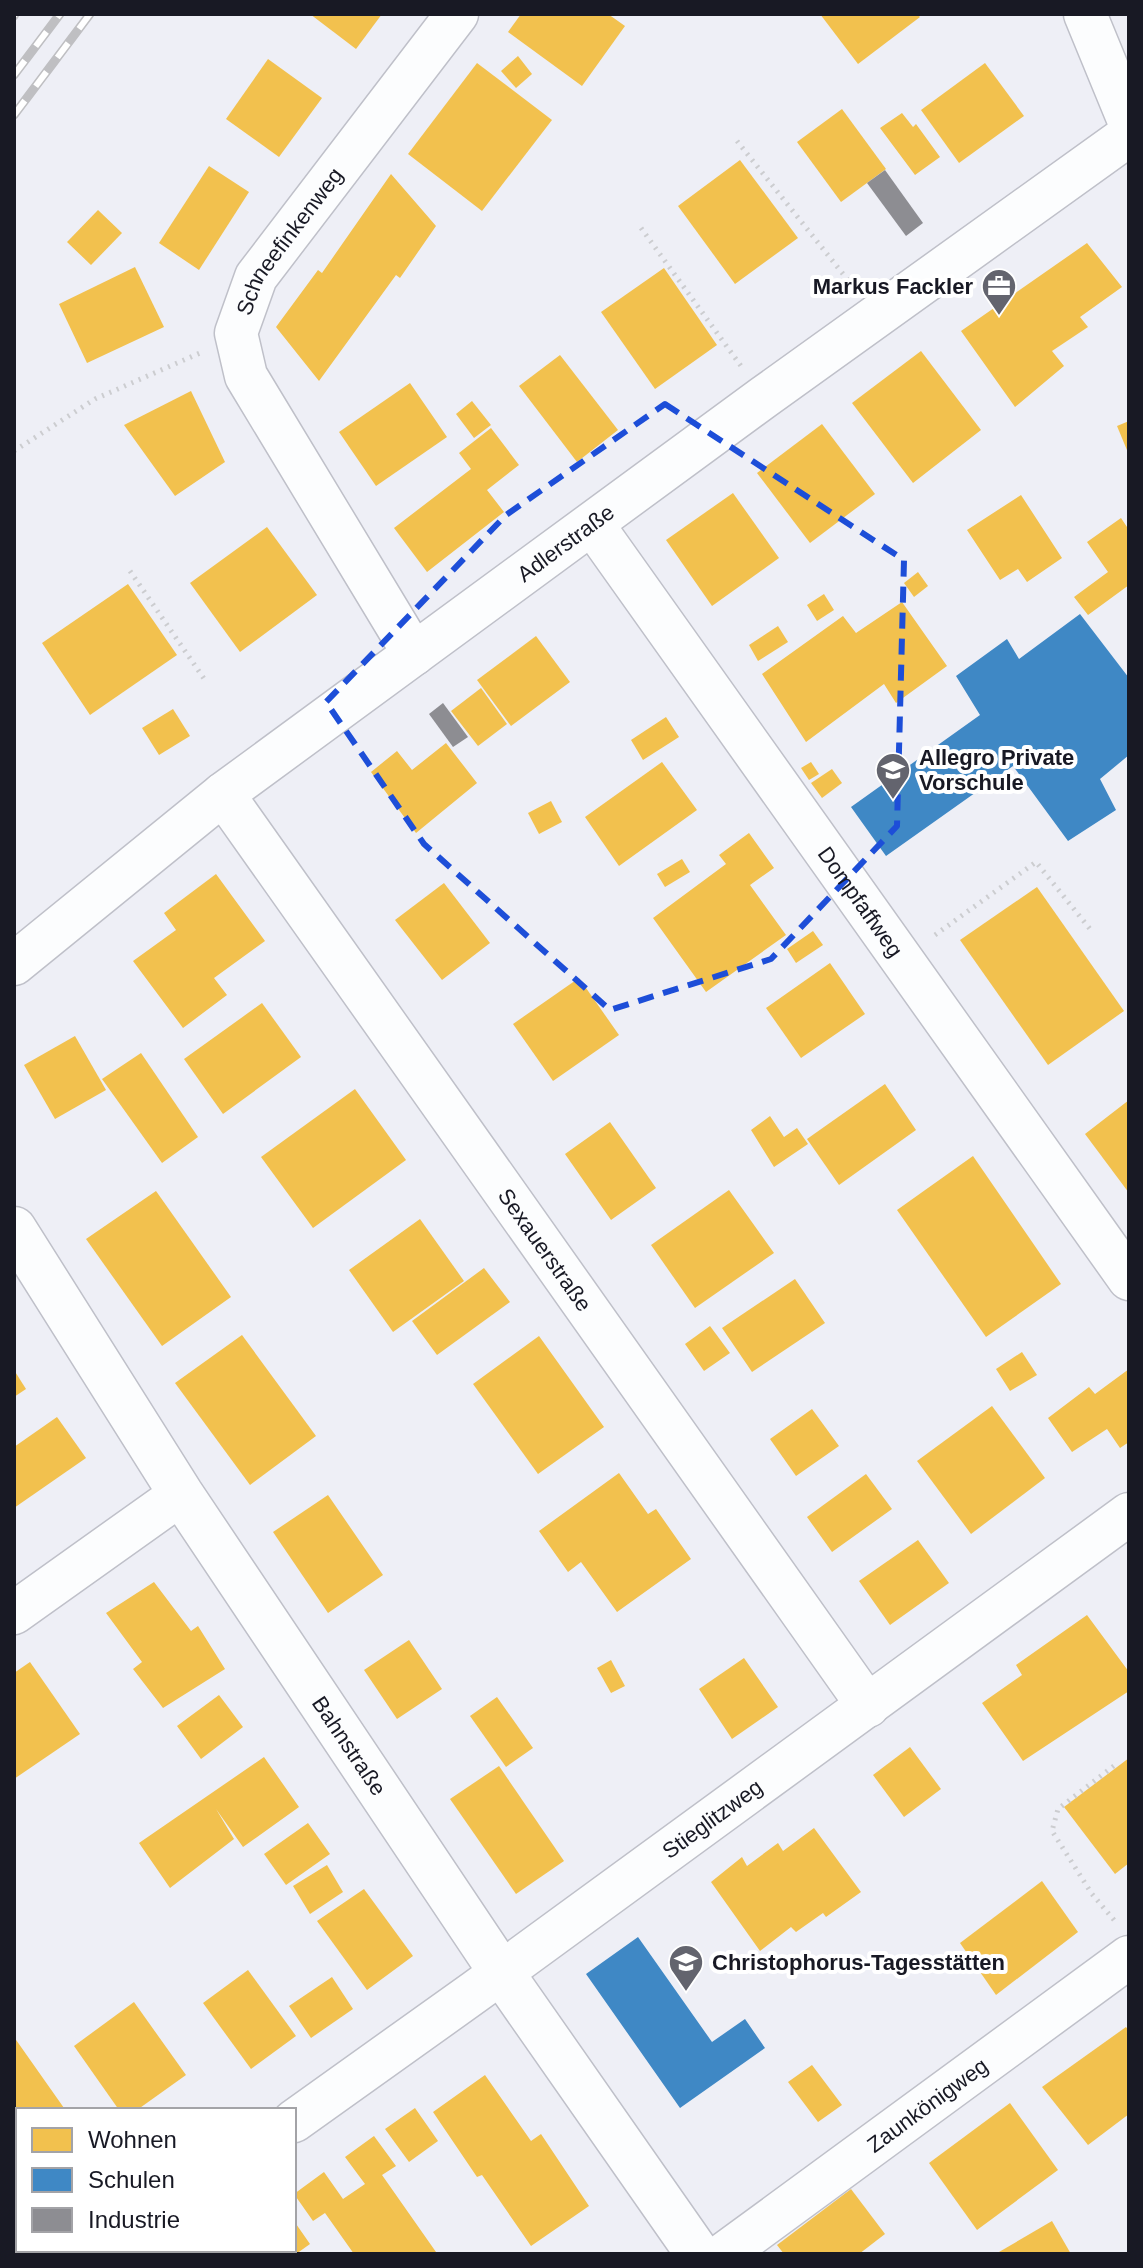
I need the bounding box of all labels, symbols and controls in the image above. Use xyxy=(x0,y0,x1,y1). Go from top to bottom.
street label: Schneefinkenweg xyxy=(231,163,348,318)
office icon: Markus Fackler xyxy=(980,267,1018,317)
place label: Markus Fackler xyxy=(813,274,973,299)
street label: Adlerstraße xyxy=(512,499,619,587)
place label: Allegro Private Vorschule xyxy=(919,745,1074,795)
school or university icon: Allegro Private Vorschule xyxy=(874,751,912,801)
street label: Dompfaffweg xyxy=(813,842,908,962)
street label: Sexauerstraße xyxy=(493,1184,597,1316)
street label: Bahnstraße xyxy=(307,1692,391,1800)
street label: Stieglitzweg xyxy=(658,1774,767,1864)
school or university icon: Christophorus-Tagesstätten xyxy=(667,1943,705,1993)
place label: Christophorus-Tagesstätten xyxy=(712,1950,1005,1975)
street label: Zaunkönigweg xyxy=(862,2053,993,2158)
legend xyxy=(16,2108,296,2252)
text: Wohnen xyxy=(88,2126,177,2153)
text: Schulen xyxy=(88,2166,175,2193)
text: Industrie xyxy=(88,2206,180,2233)

